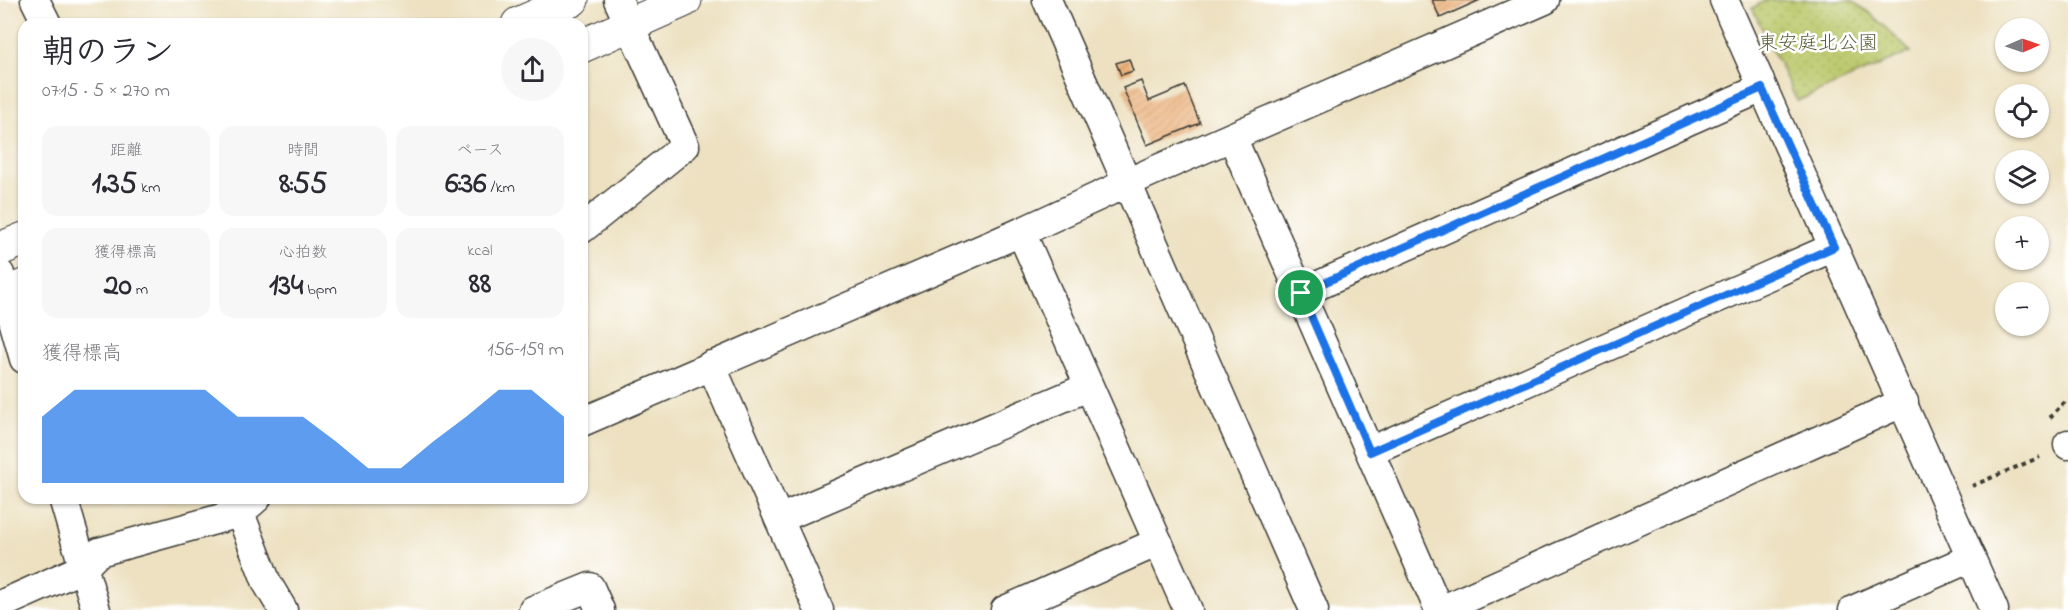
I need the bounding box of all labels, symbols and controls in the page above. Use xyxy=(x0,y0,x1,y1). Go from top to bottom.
north arrow xyxy=(1995,18,2049,72)
map controls xyxy=(1995,18,2049,336)
text: 朝のラン xyxy=(42,30,174,78)
park label: 東安庭北公園 xyxy=(1758,30,1878,59)
button: share xyxy=(501,38,564,101)
text: 07:15 · 5 × 270 m xyxy=(42,77,170,106)
button: locate xyxy=(1995,84,2049,138)
text: 距離 xyxy=(110,139,142,163)
text: 時間 xyxy=(287,139,319,163)
text: ペース xyxy=(456,139,504,163)
button: layers xyxy=(1995,150,2049,204)
text: 1.35 xyxy=(92,163,137,207)
text: 8:55 xyxy=(279,163,327,207)
text: 6:36 xyxy=(445,163,486,207)
text: km xyxy=(137,176,160,200)
text: /km xyxy=(486,176,515,200)
button: + xyxy=(1995,216,2049,270)
text: kcal xyxy=(467,239,493,263)
text: 獲得標高 xyxy=(94,241,158,265)
text: 心拍数 xyxy=(279,241,327,265)
text: 88 xyxy=(469,263,491,307)
text: 20 xyxy=(104,265,132,309)
text: 134 xyxy=(269,265,303,309)
pin xyxy=(1275,267,1326,318)
icon: arrive xyxy=(1284,276,1317,309)
text: m xyxy=(132,278,148,302)
text: bpm xyxy=(303,278,337,302)
button: − xyxy=(1995,282,2049,336)
text: 156–159 m xyxy=(487,336,564,365)
text: 獲得標高 xyxy=(42,340,122,369)

